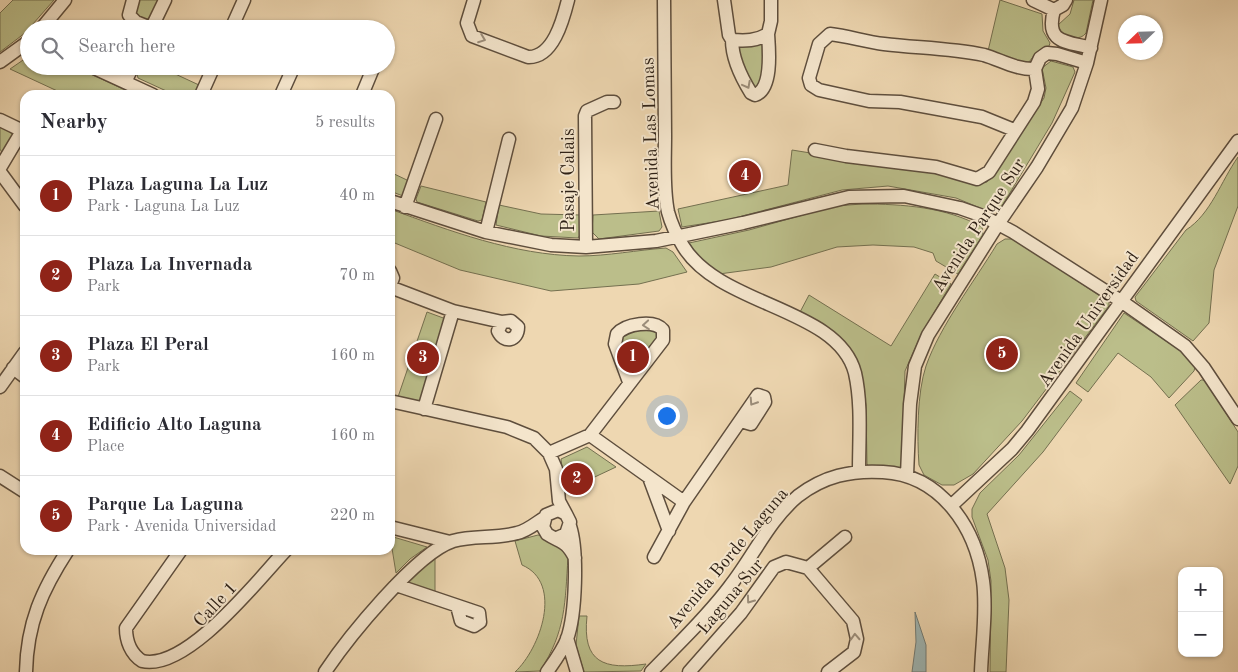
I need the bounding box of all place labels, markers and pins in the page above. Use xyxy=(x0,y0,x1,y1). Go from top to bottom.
pin: 4 xyxy=(729,157,761,195)
pin: 5 xyxy=(986,335,1018,373)
pin: 1 xyxy=(617,338,649,376)
pin: 3 xyxy=(407,339,439,377)
pin: 2 xyxy=(561,460,593,498)

